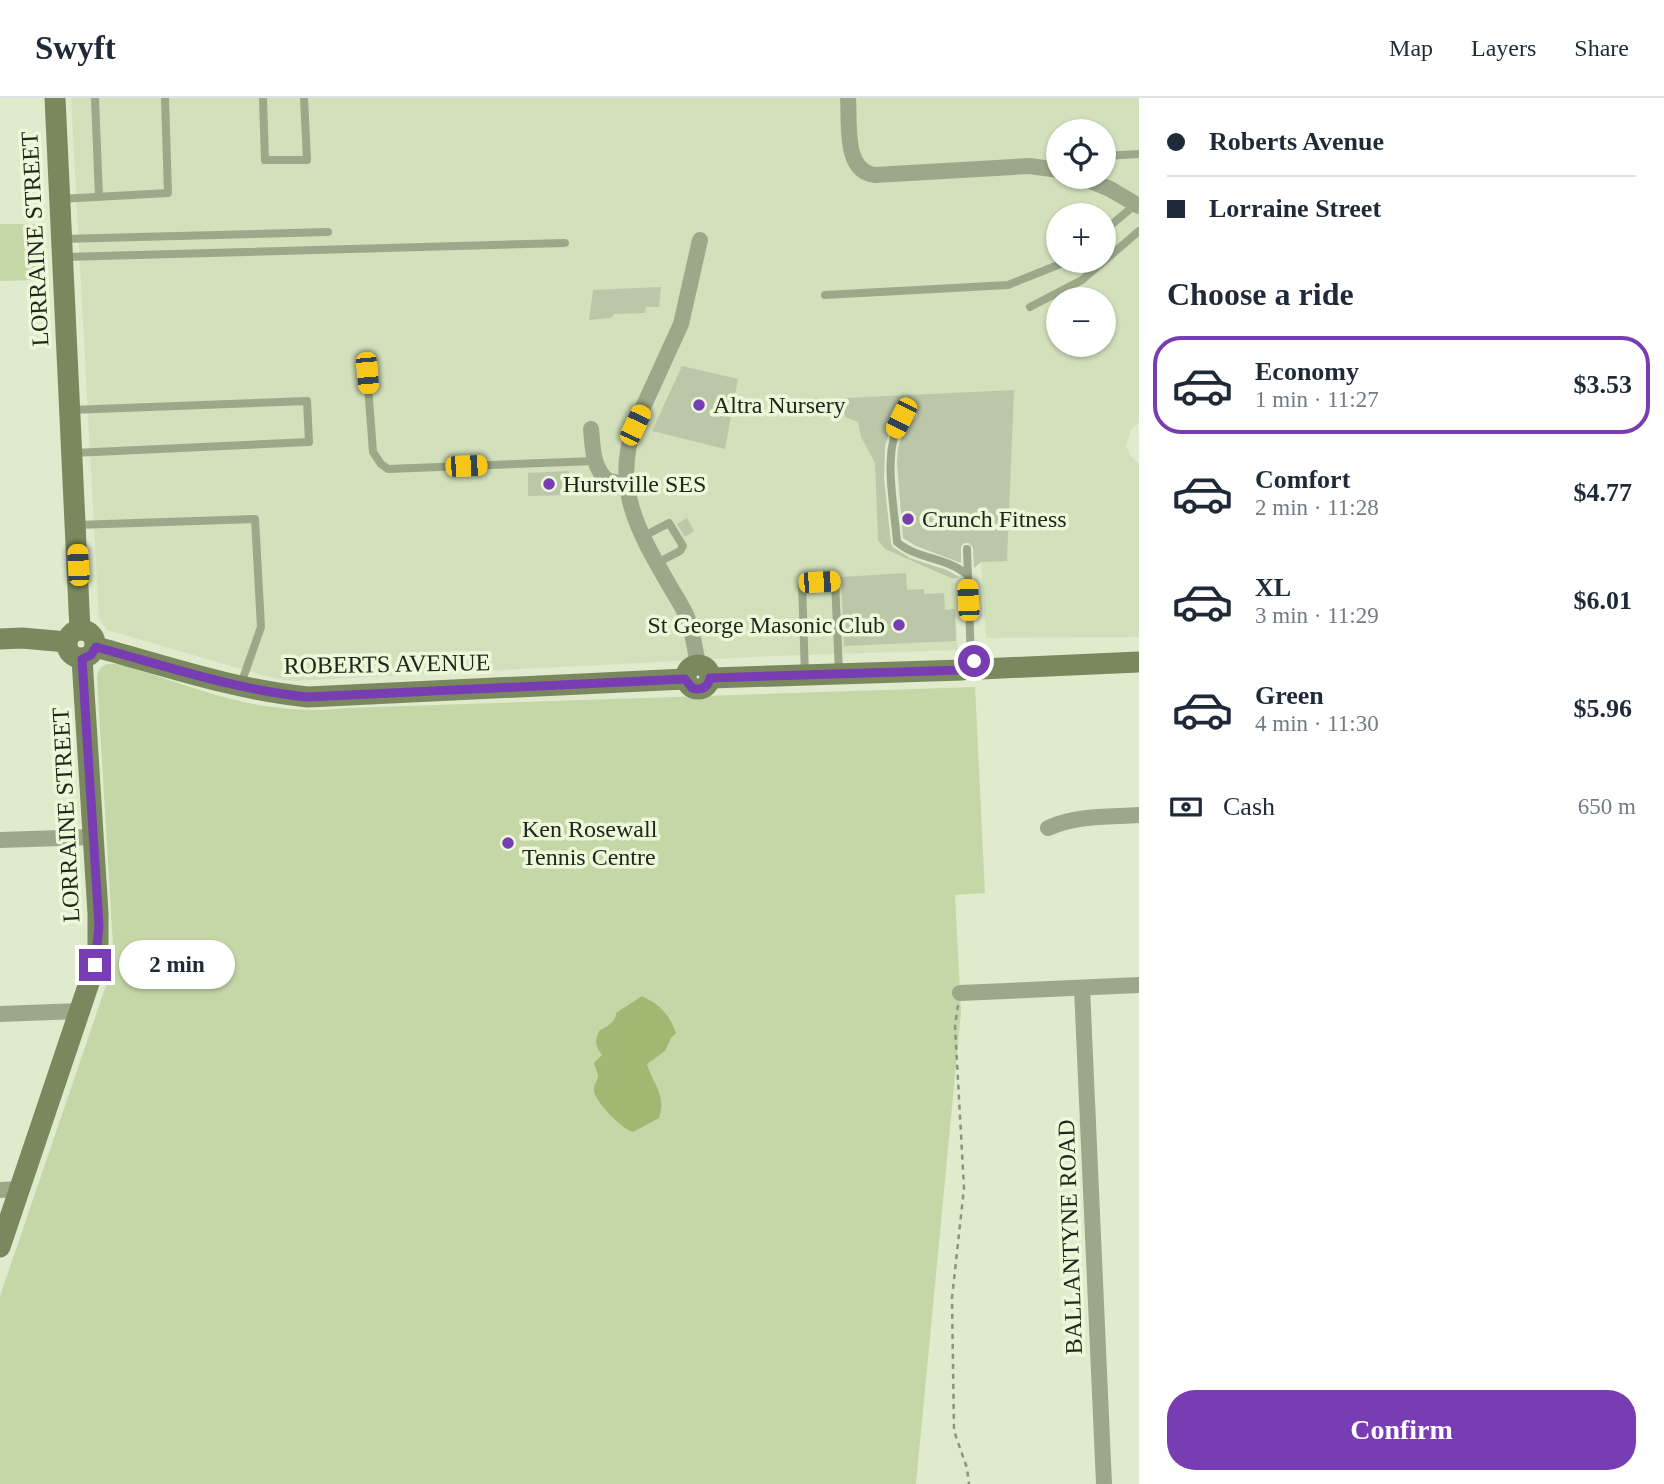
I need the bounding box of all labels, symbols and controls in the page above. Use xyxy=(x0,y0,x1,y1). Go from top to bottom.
text: Swyft xyxy=(35,30,116,66)
text: Map xyxy=(1389,35,1433,61)
text: Layers xyxy=(1471,35,1536,61)
text: Share xyxy=(1574,35,1629,61)
map controls xyxy=(1046,119,1116,357)
button: locate xyxy=(1046,119,1116,189)
text: Roberts Avenue xyxy=(1209,127,1384,156)
street label: LORRAINE STREET xyxy=(16,130,54,347)
text: Lorraine Street xyxy=(1209,194,1381,223)
button: + xyxy=(1046,203,1116,273)
text: Choose a ride xyxy=(1167,276,1354,312)
button: − xyxy=(1046,287,1116,357)
car xyxy=(355,351,380,395)
icon: car xyxy=(1171,354,1234,417)
text: Economy xyxy=(1255,357,1359,386)
text: $3.53 xyxy=(1574,370,1632,399)
text: 1 min · 11:27 xyxy=(1255,387,1379,412)
place label: Altra Nursery xyxy=(713,392,846,418)
car xyxy=(883,395,920,441)
marker: Altra Nursery xyxy=(691,397,707,413)
car xyxy=(617,402,654,448)
car xyxy=(445,455,488,477)
icon: car xyxy=(1171,462,1234,525)
text: Comfort xyxy=(1255,465,1350,494)
place label: Hurstville SES xyxy=(563,471,706,497)
marker: Hurstville SES xyxy=(541,476,557,492)
text: $4.77 xyxy=(1574,478,1632,507)
text: 2 min · 11:28 xyxy=(1255,495,1379,520)
place label: Crunch Fitness xyxy=(922,506,1067,532)
marker: Crunch Fitness xyxy=(900,511,916,527)
car xyxy=(67,543,90,587)
car xyxy=(798,570,841,594)
icon: car xyxy=(1171,570,1234,633)
text: XL xyxy=(1255,573,1291,602)
car xyxy=(957,578,980,622)
text: $6.01 xyxy=(1574,586,1632,615)
text: 3 min · 11:29 xyxy=(1255,603,1379,628)
place label: St George Masonic Club xyxy=(647,612,885,638)
marker: St George Masonic Club xyxy=(891,617,907,633)
route start xyxy=(958,645,990,677)
street label: ROBERTS AVENUE xyxy=(283,649,491,679)
icon: car xyxy=(1171,678,1234,741)
text: Green xyxy=(1255,681,1324,710)
text: $5.96 xyxy=(1574,694,1632,723)
street label: LORRAINE STREET xyxy=(47,706,85,923)
text: 4 min · 11:30 xyxy=(1255,711,1379,736)
icon: cash xyxy=(1167,788,1205,826)
text: Cash xyxy=(1223,792,1275,821)
text: 650 m xyxy=(1578,794,1636,819)
place label: Ken Rosewall Tennis Centre xyxy=(522,816,658,870)
marker: Ken Rosewall Tennis Centre xyxy=(500,835,516,851)
callout: 2 min xyxy=(119,940,235,990)
route end xyxy=(79,949,111,981)
text: 2 min xyxy=(149,952,205,977)
street label: BALLANTYNE ROAD xyxy=(1053,1119,1087,1355)
button: Confirm xyxy=(1167,1390,1636,1470)

